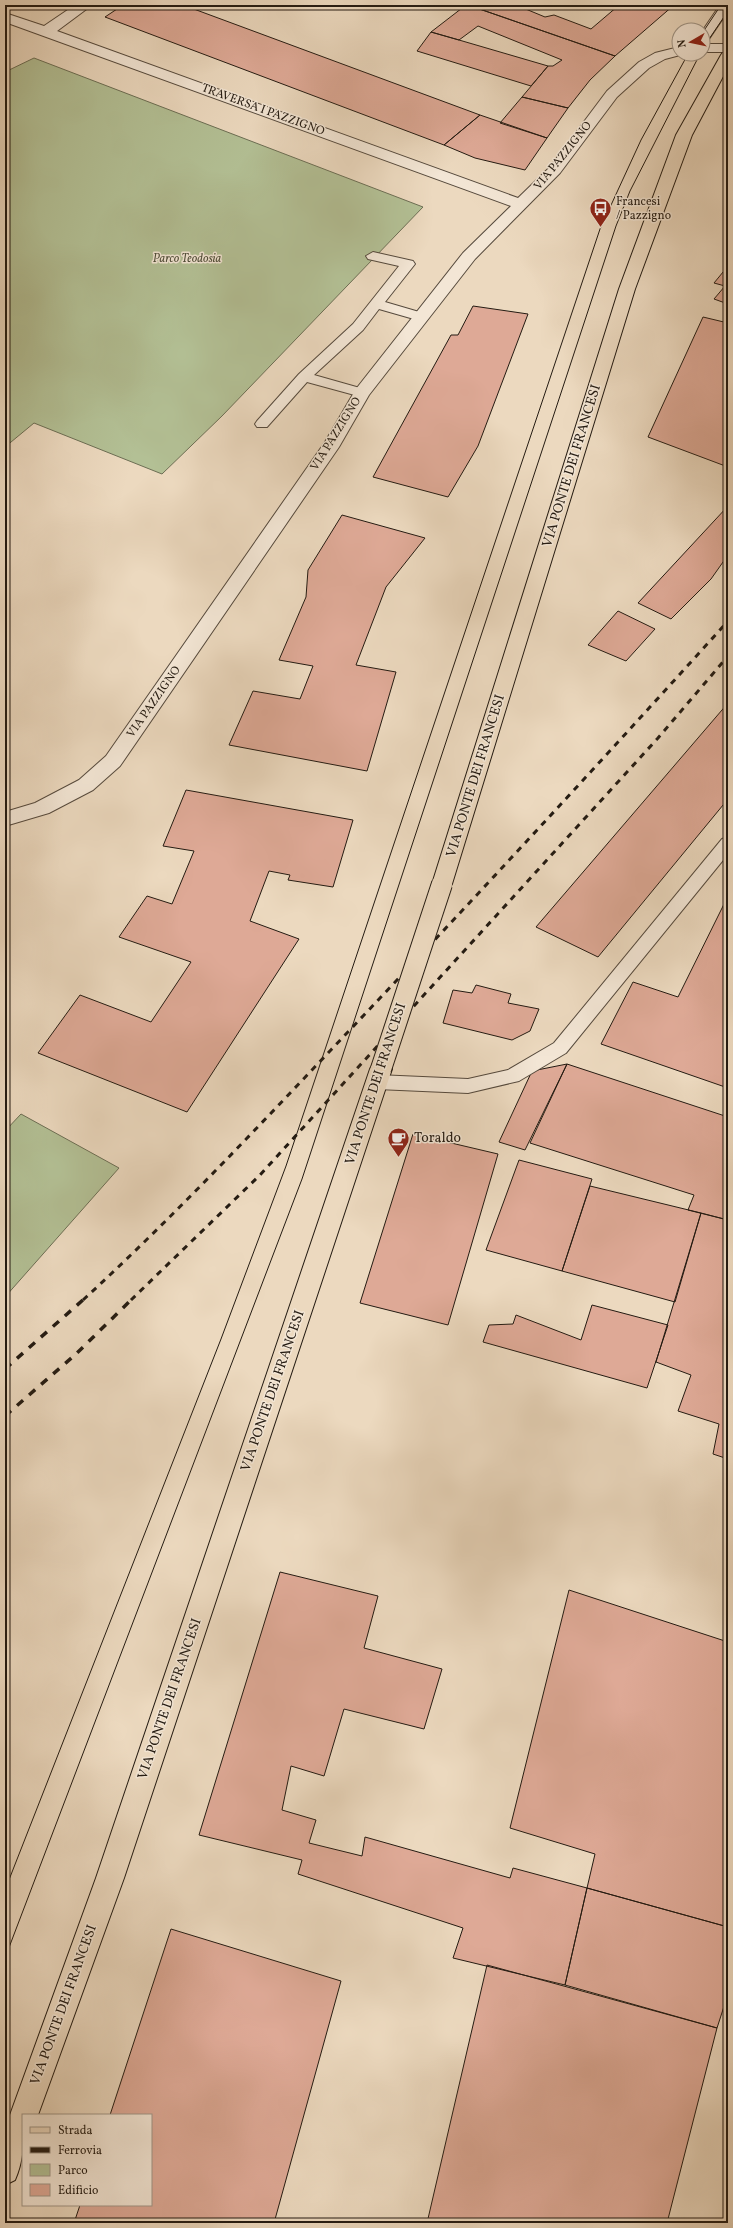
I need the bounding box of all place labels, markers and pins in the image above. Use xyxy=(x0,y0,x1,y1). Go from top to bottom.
place label: Francesi / Pazzigno xyxy=(616,194,671,224)
bus stop icon: Francesi / Pazzigno xyxy=(587,196,613,229)
cafe icon: Toraldo xyxy=(385,1125,411,1158)
place label: Toraldo xyxy=(414,1129,461,1148)

